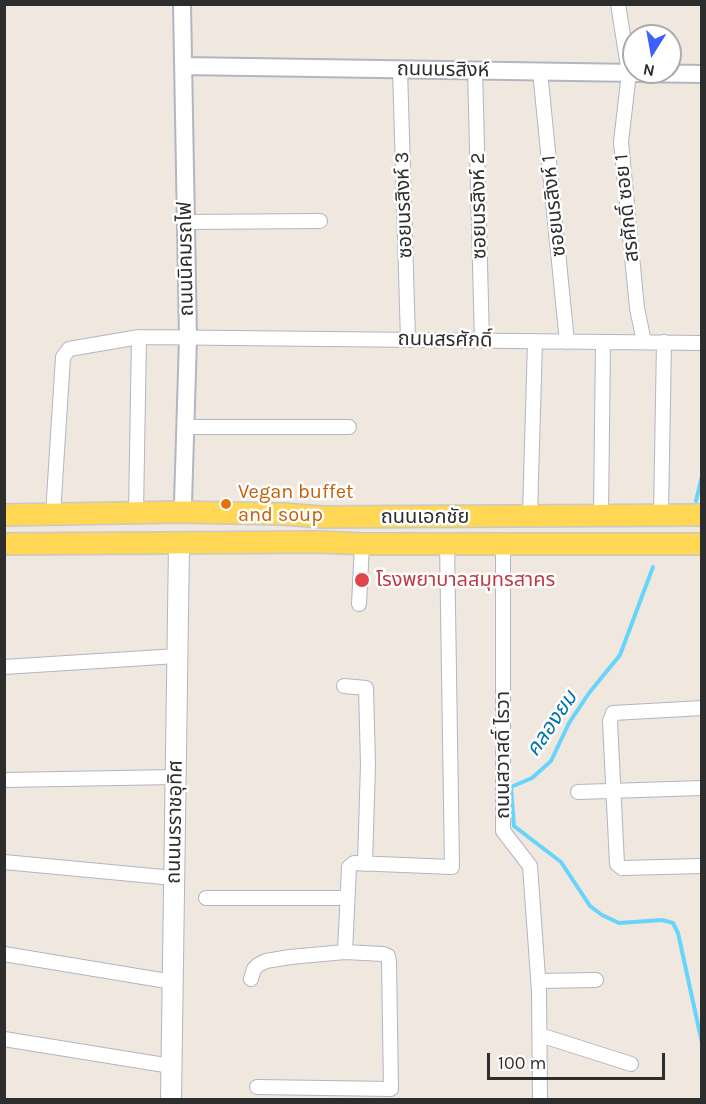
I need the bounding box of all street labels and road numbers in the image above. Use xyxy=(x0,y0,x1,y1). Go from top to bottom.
street label: ถนนนรสิงห์ xyxy=(397,57,489,83)
street label: ซอยนรสิงห์ 3 xyxy=(390,151,418,259)
street label: ซอยนรสิงห์ 2 xyxy=(466,152,492,260)
street label: สรศักดิ์ ซอย 1 xyxy=(609,153,645,263)
street label: ซอยนรสิงห์ 1 xyxy=(537,154,571,258)
street label: ถนนนิคมรถไฟ xyxy=(173,202,199,316)
street label: ถนนสรศักดิ์ xyxy=(397,327,493,353)
street label: ถนนเอกชัย xyxy=(381,505,469,529)
street label: ถนนสวาสดิ์ ไรวา xyxy=(491,691,515,819)
street label: ถนนนรราชอุทิศ xyxy=(162,760,188,884)

